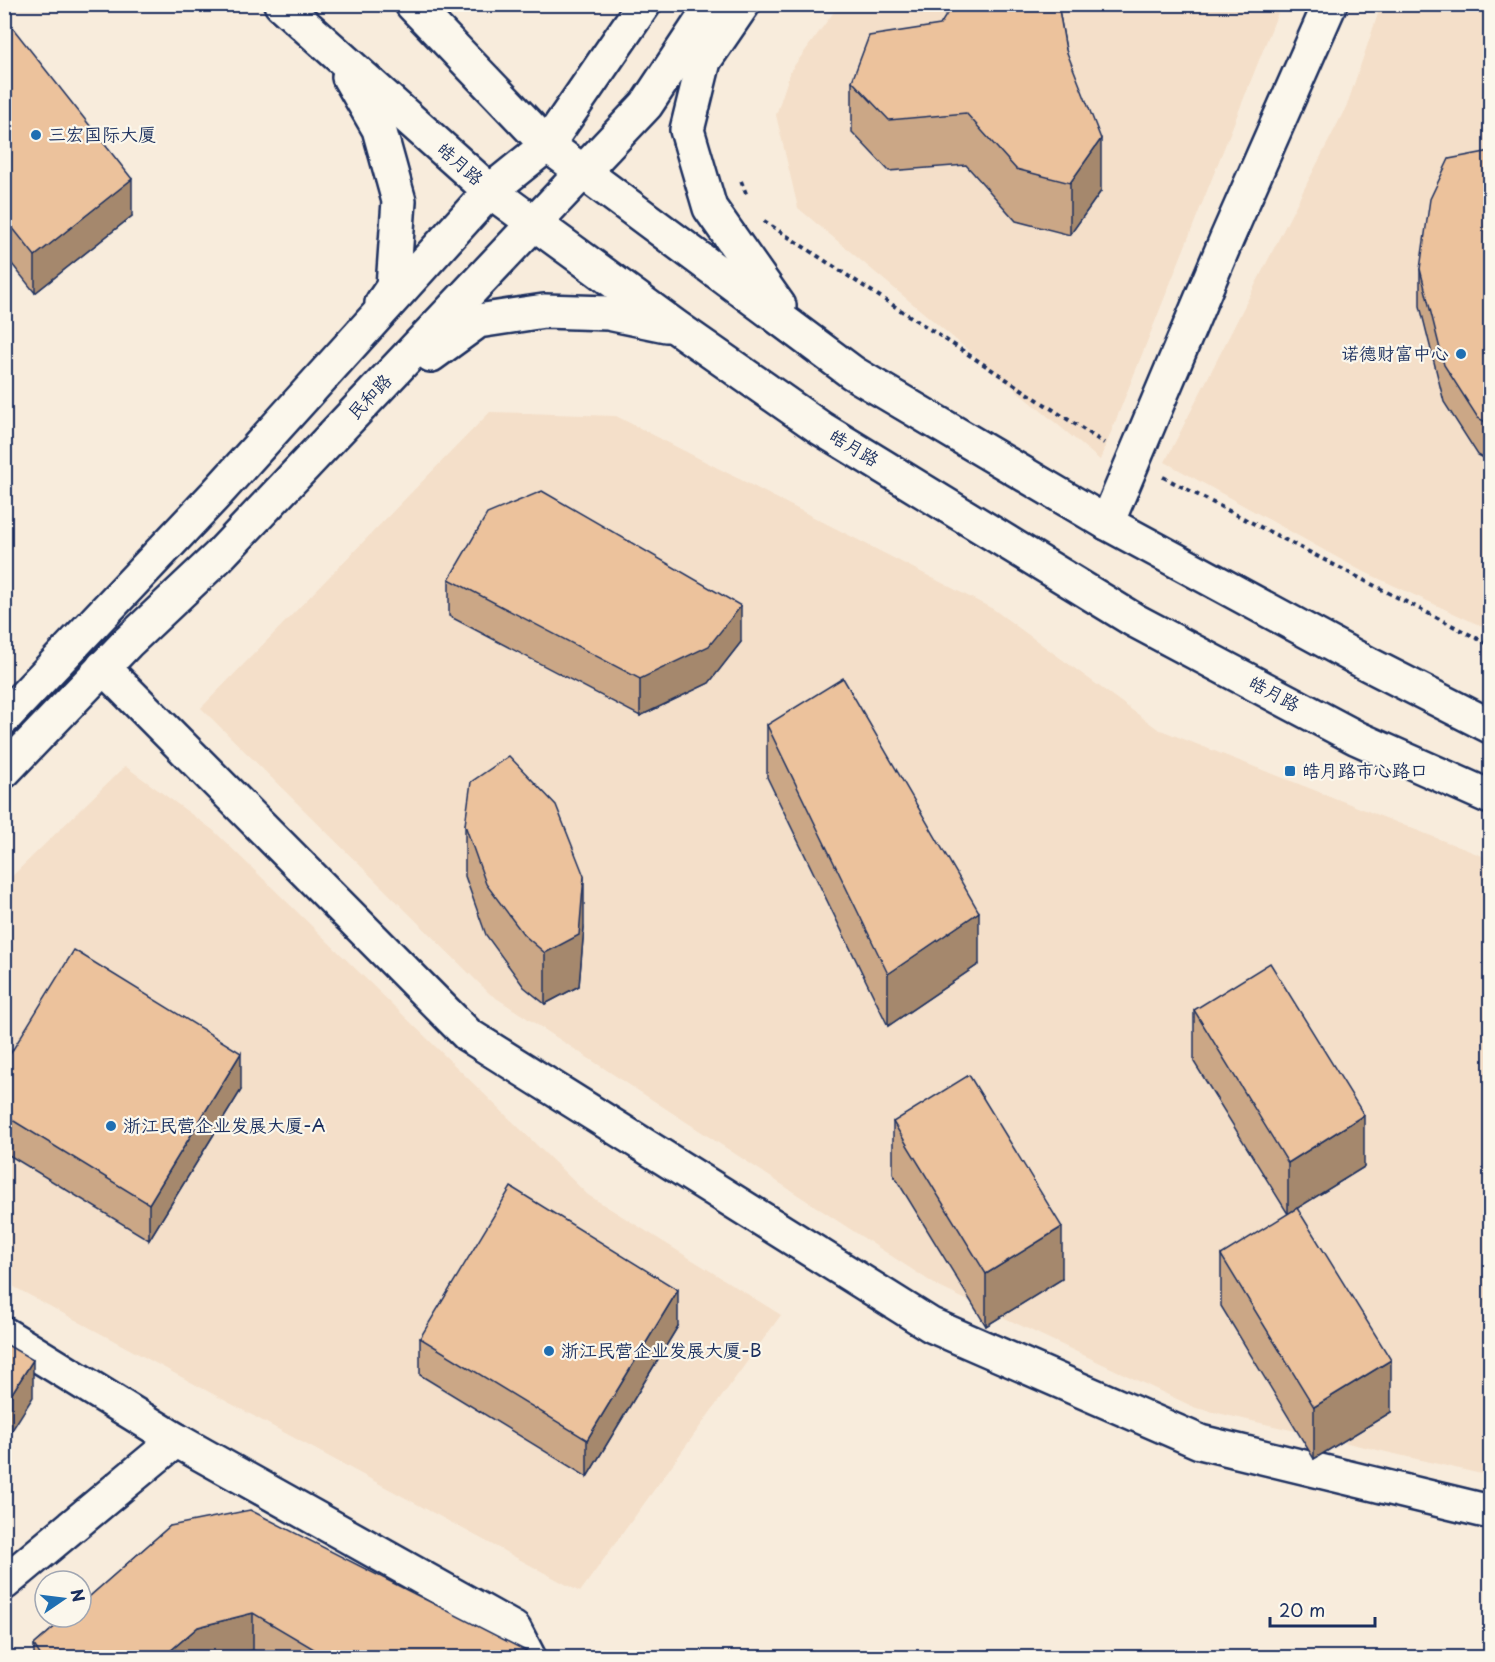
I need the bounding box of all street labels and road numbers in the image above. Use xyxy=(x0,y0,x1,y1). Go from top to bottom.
street label: 皓月路 xyxy=(432,135,490,191)
street label: 民和路 xyxy=(341,367,397,425)
street label: 皓月路 xyxy=(825,421,885,472)
street label: 皓月路 xyxy=(1245,668,1305,717)

